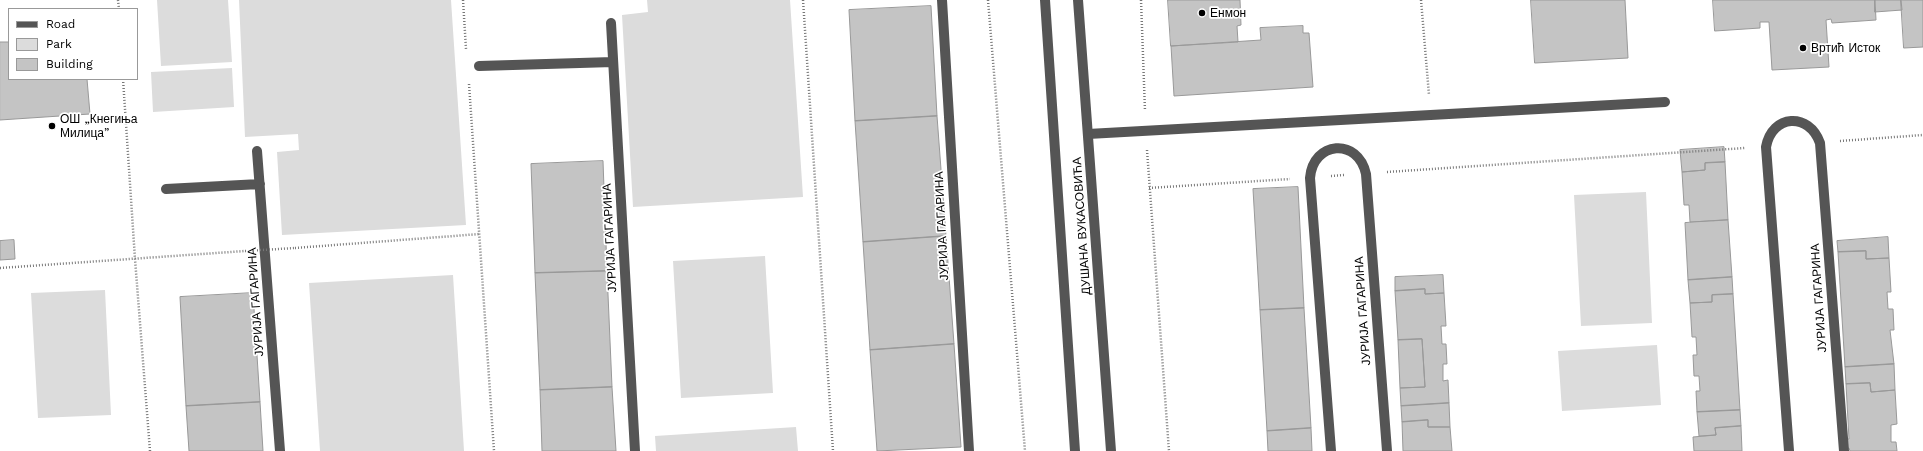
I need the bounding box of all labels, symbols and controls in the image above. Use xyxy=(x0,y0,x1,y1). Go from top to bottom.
place label: Енмон xyxy=(1210,6,1246,20)
legend xyxy=(8,8,138,80)
marker: Енмон xyxy=(1197,8,1207,18)
text: Road xyxy=(46,17,75,31)
text: Park xyxy=(46,37,72,51)
place label: Вртић Исток xyxy=(1811,41,1880,55)
marker: Вртић Исток xyxy=(1798,43,1808,53)
text: Building xyxy=(46,57,93,71)
place label: ОШ „Кнегиња Милица” xyxy=(60,112,138,140)
marker: ОШ „Кнегиња Милица” xyxy=(47,121,57,131)
street label: ДУШАНА ВУКАСОВИЋА xyxy=(1070,157,1094,295)
street label: ЈУРИЈА ГАГАРИНА xyxy=(932,171,952,281)
street label: ЈУРИЈА ГАГАРИНА xyxy=(600,183,620,293)
street label: ЈУРИЈА ГАГАРИНА xyxy=(1808,243,1830,353)
street label: ЈУРИЈА ГАГАРИНА xyxy=(245,247,267,357)
street label: ЈУРИЈА ГАГАРИНА xyxy=(1352,256,1374,366)

